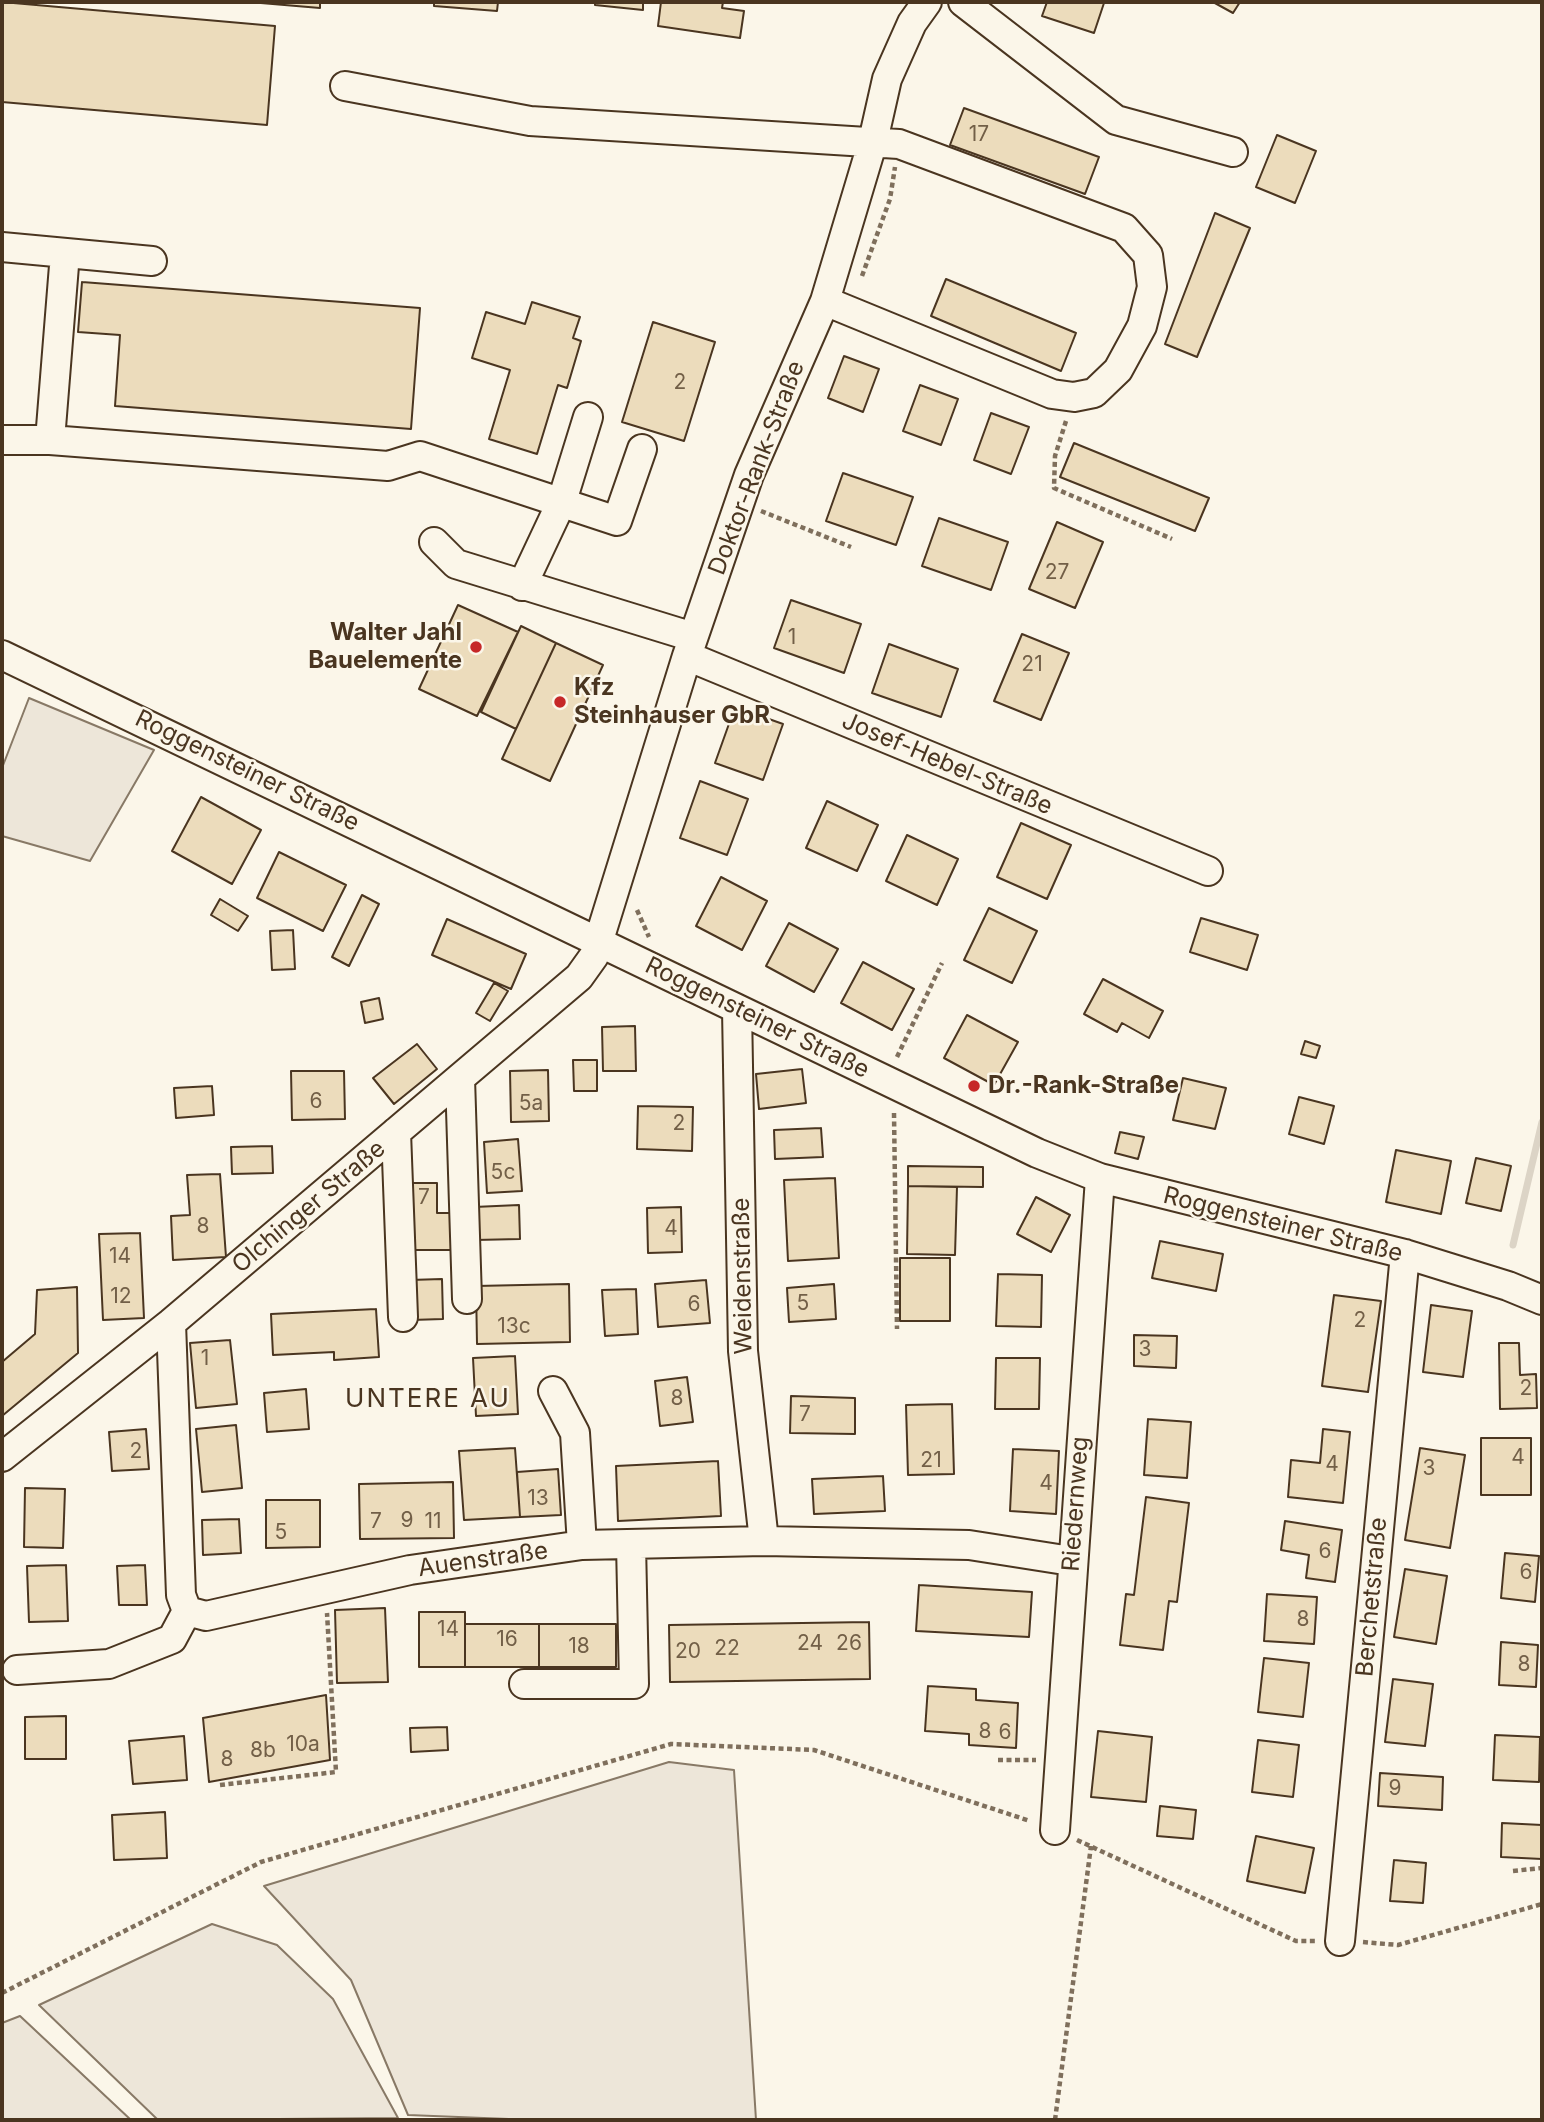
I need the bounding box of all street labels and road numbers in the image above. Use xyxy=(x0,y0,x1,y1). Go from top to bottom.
street label: Doktor-Rank-Straße xyxy=(703,357,811,579)
street label: Roggensteiner Straße xyxy=(130,704,364,838)
street label: Josef-Hebel-Straße xyxy=(837,707,1057,821)
street label: Roggensteiner Straße xyxy=(640,951,874,1085)
street label: Olchinger Straße xyxy=(227,1135,391,1279)
street label: Roggensteiner Straße xyxy=(1160,1181,1406,1269)
street label: Weidenstraße xyxy=(727,1197,759,1355)
street label: Riedernweg xyxy=(1057,1435,1095,1573)
street label: Berchetstraße xyxy=(1351,1516,1393,1678)
street label: Auenstraße xyxy=(416,1537,550,1583)

